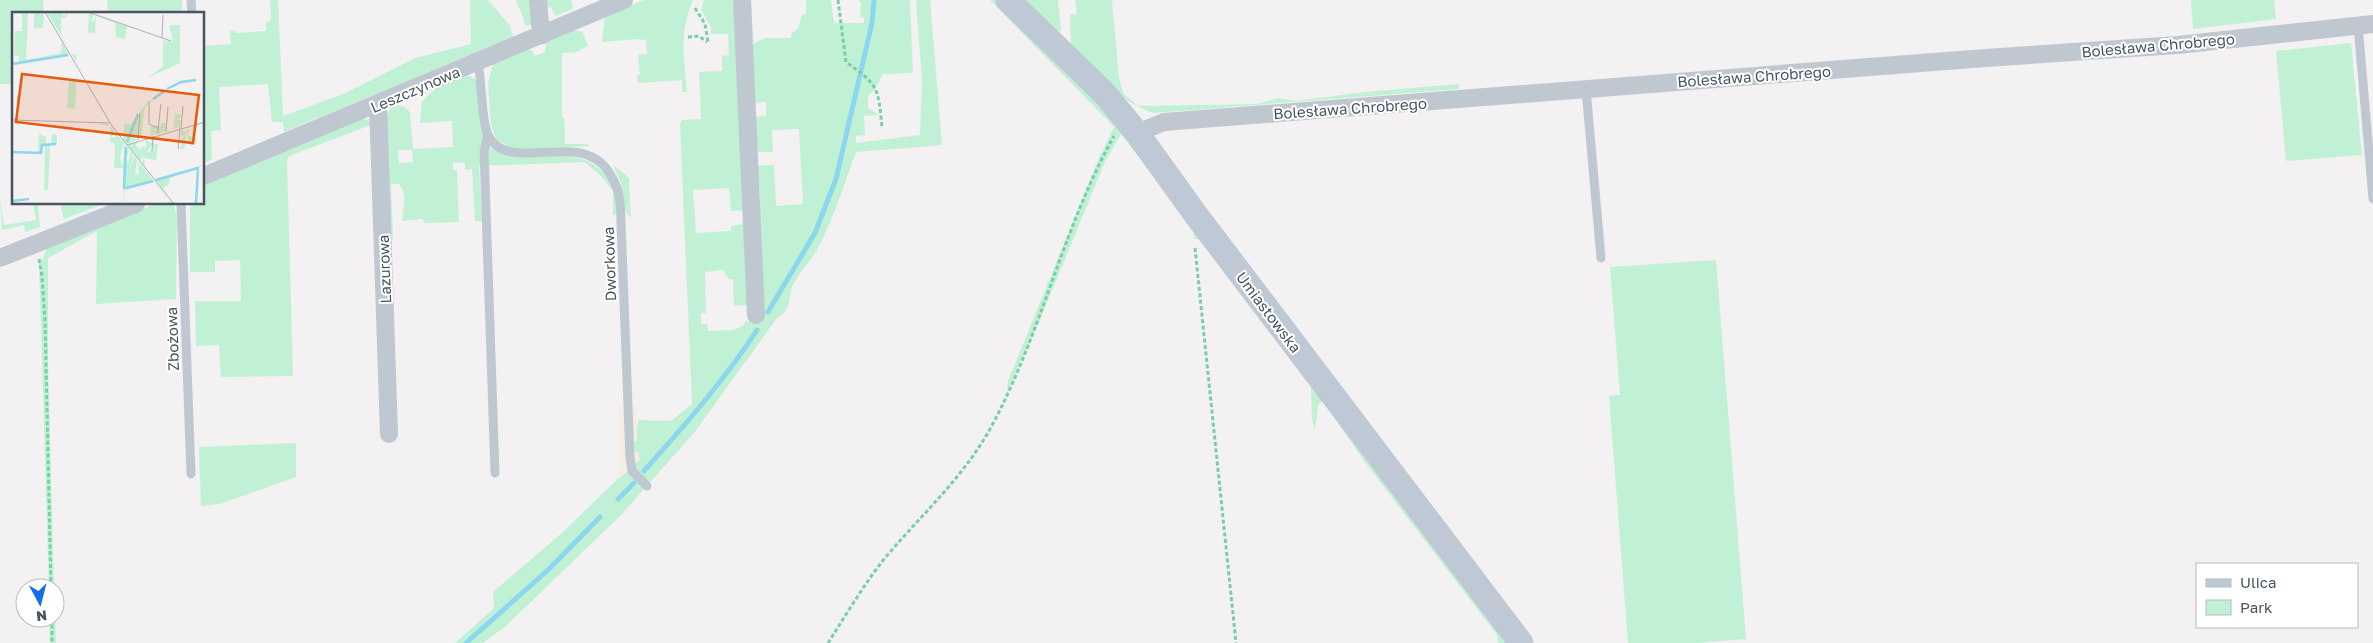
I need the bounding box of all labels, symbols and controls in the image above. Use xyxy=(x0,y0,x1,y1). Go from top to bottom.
inset map xyxy=(12,12,205,205)
street label: Bolesława Chrobrego xyxy=(2081,29,2235,61)
street label: Leszczynowa xyxy=(368,62,462,116)
street label: Bolesława Chrobrego xyxy=(1677,62,1831,90)
street label: Bolesława Chrobrego xyxy=(1273,94,1427,122)
street label: Dworkowa xyxy=(599,226,619,302)
street label: Lazurowa xyxy=(374,234,394,304)
street label: Umiastowska xyxy=(1233,268,1305,356)
street label: Zbożowa xyxy=(162,307,182,371)
legend xyxy=(2196,563,2358,628)
text: Ulica xyxy=(2240,573,2276,591)
north arrow xyxy=(15,578,65,628)
text: Park xyxy=(2240,598,2273,616)
text: N xyxy=(35,607,48,625)

